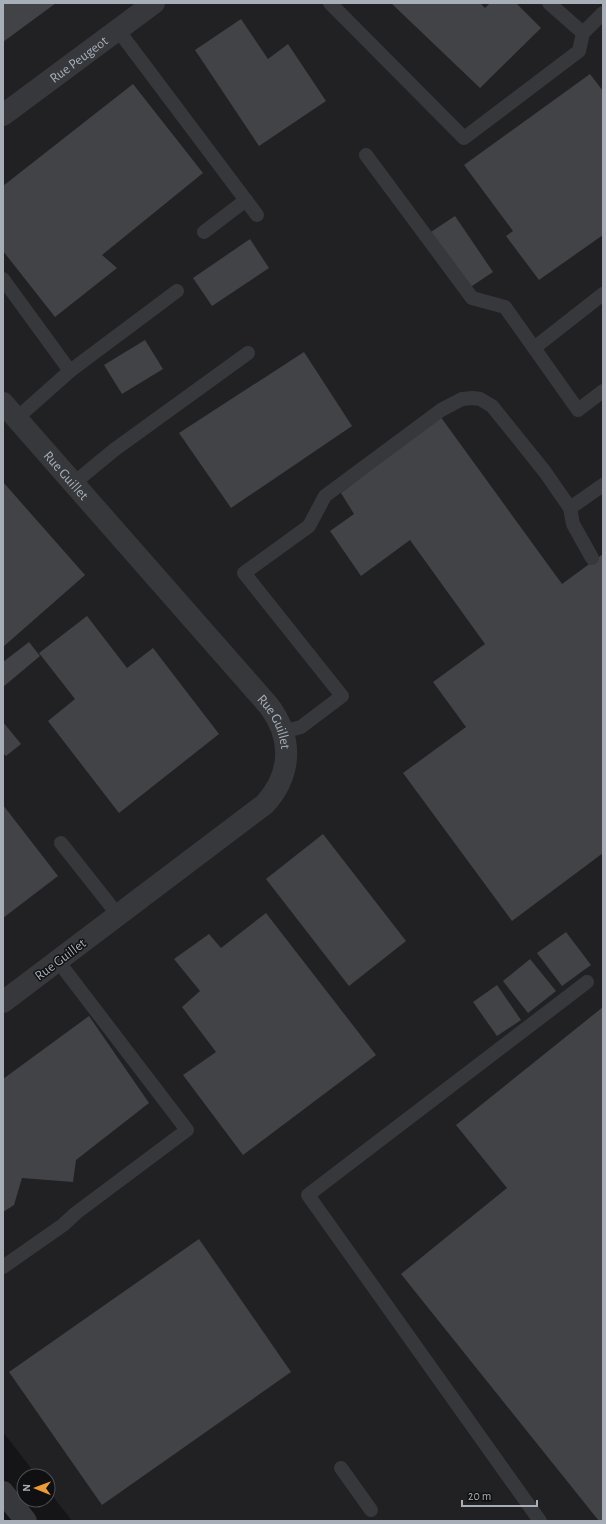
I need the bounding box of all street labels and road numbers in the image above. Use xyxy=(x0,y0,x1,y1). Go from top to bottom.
street label: Rue Peugeot xyxy=(47,33,111,86)
street label: Rue Guillet xyxy=(41,449,91,503)
street label: Rue Guillet xyxy=(254,692,292,750)
street label: Rue Guillet xyxy=(32,936,89,983)

